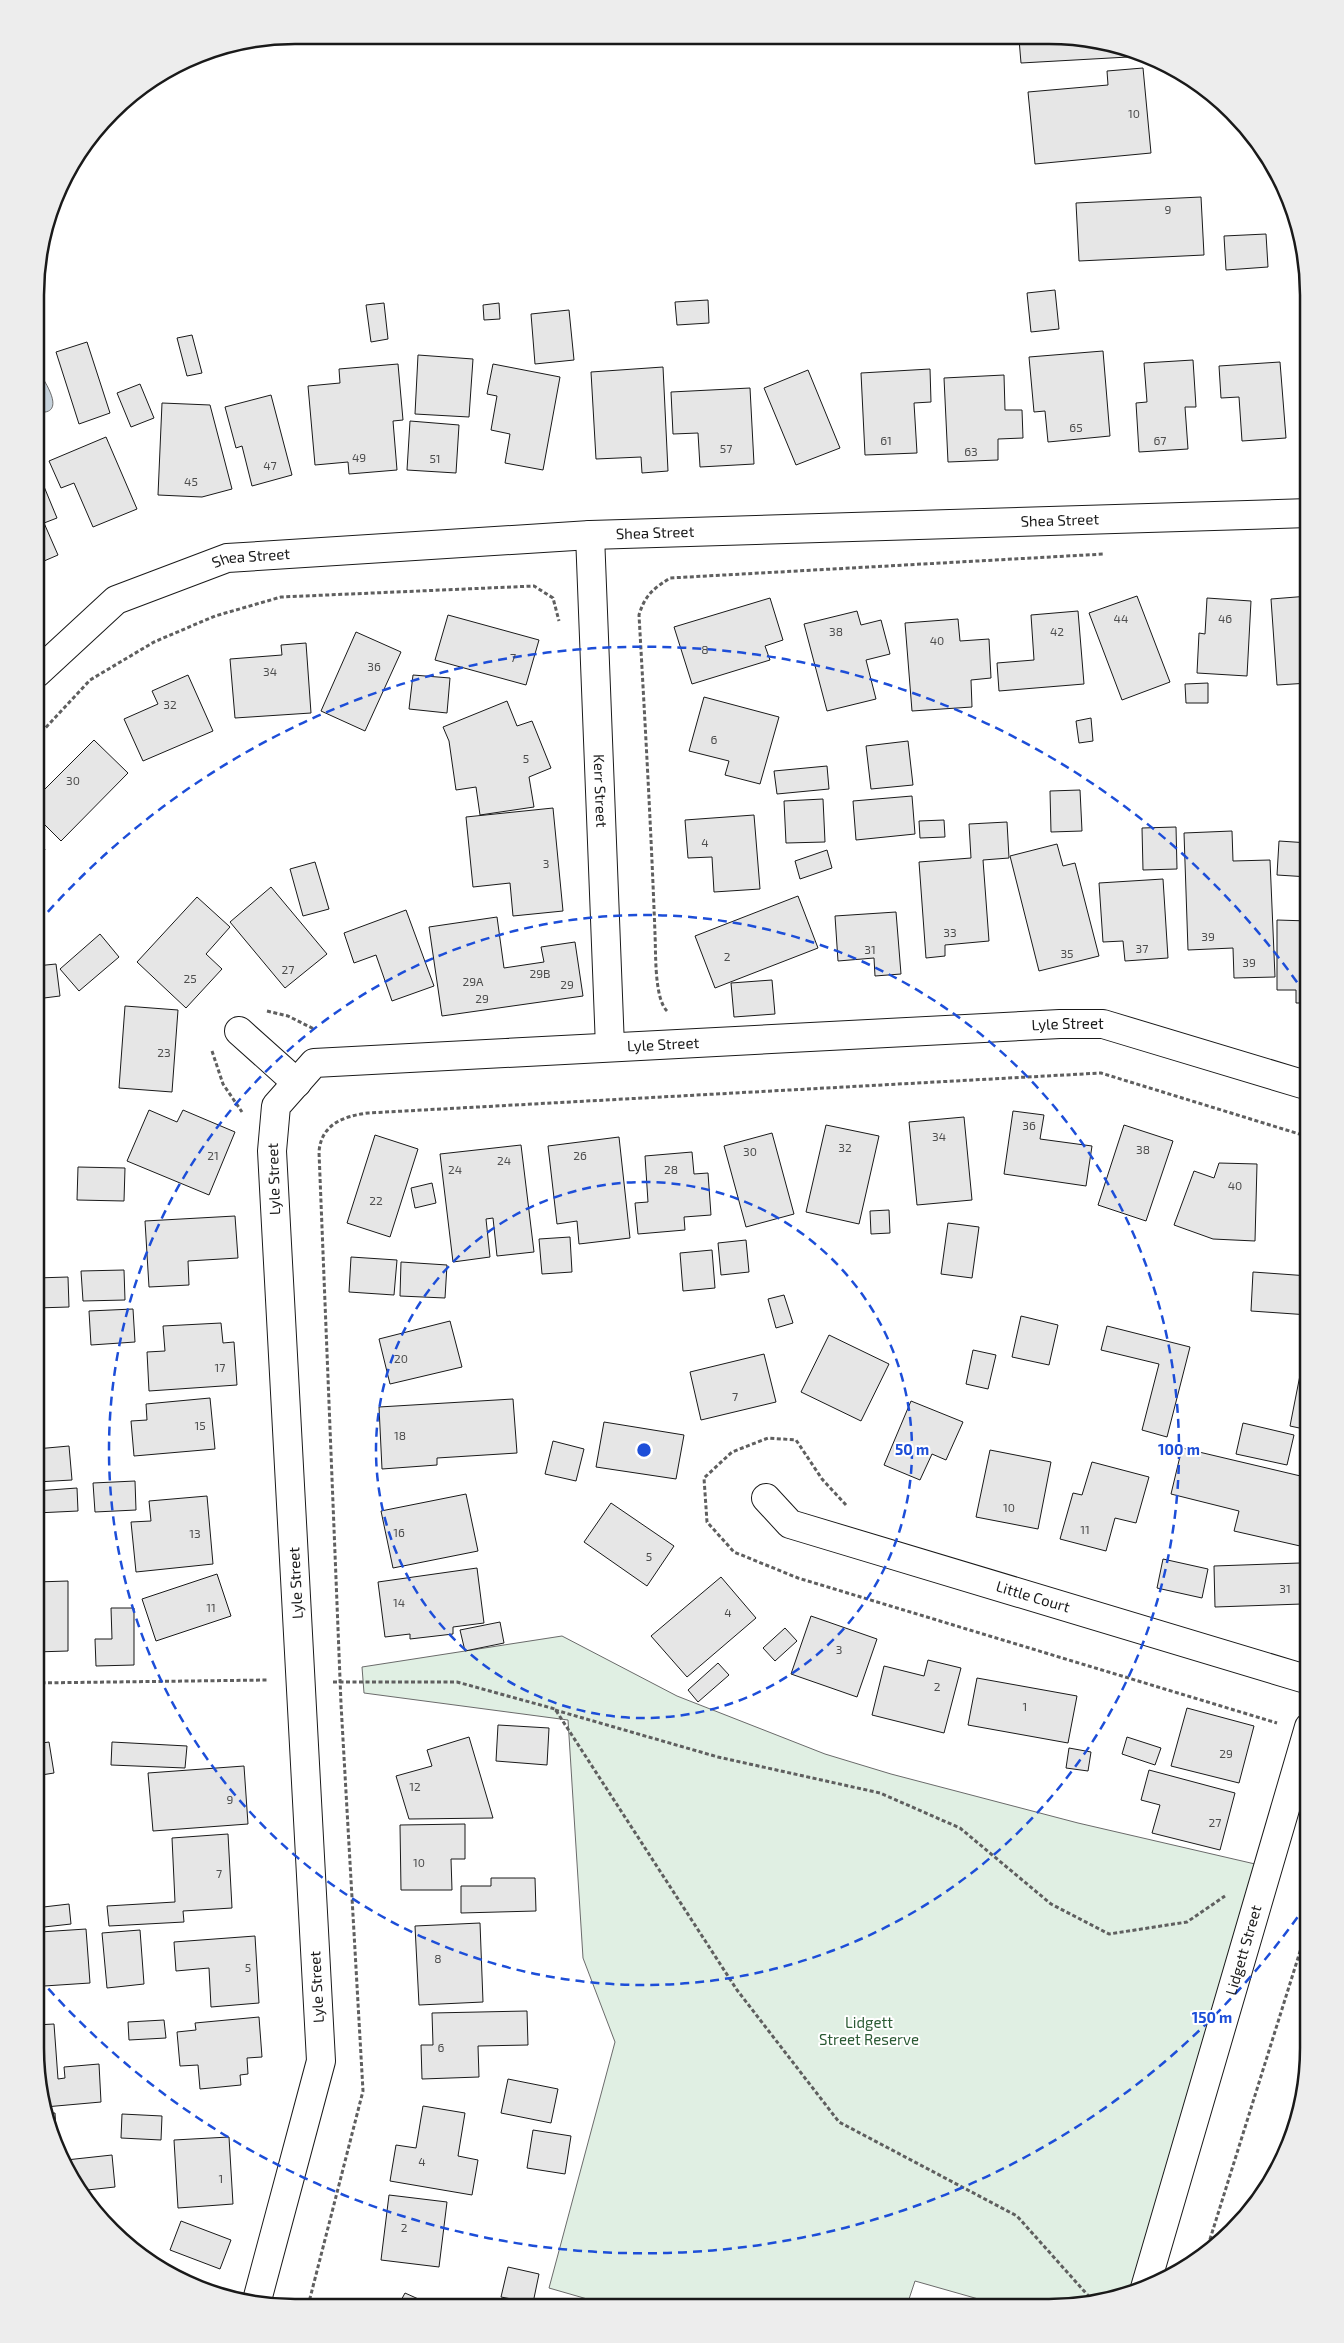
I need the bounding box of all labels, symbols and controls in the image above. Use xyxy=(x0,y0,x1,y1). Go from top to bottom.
house number: 10 xyxy=(1128,106,1140,120)
house number: 9 xyxy=(1165,202,1172,216)
house number: 65 xyxy=(1069,420,1083,434)
house number: 61 xyxy=(880,433,892,447)
house number: 67 xyxy=(1153,433,1167,447)
house number: 57 xyxy=(720,441,732,455)
house number: 63 xyxy=(964,444,978,458)
house number: 49 xyxy=(352,450,366,464)
house number: 51 xyxy=(429,451,441,465)
house number: 47 xyxy=(263,458,277,472)
house number: 45 xyxy=(184,474,198,488)
street label: Shea Street xyxy=(1020,509,1100,530)
street label: Shea Street xyxy=(615,522,695,542)
street label: Shea Street xyxy=(209,544,291,571)
house number: 44 xyxy=(1114,611,1128,625)
house number: 46 xyxy=(1218,611,1232,625)
house number: 38 xyxy=(829,624,843,638)
house number: 42 xyxy=(1050,624,1064,638)
house number: 40 xyxy=(930,633,944,647)
house number: 8 xyxy=(701,642,709,656)
house number: 7 xyxy=(510,650,516,664)
house number: 36 xyxy=(367,659,381,673)
house number: 34 xyxy=(263,664,277,678)
house number: 32 xyxy=(163,697,177,711)
house number: 6 xyxy=(711,732,718,746)
house number: 5 xyxy=(523,751,529,765)
street label: Kerr Street xyxy=(591,754,611,828)
house number: 30 xyxy=(66,773,80,787)
house number: 4 xyxy=(701,835,709,849)
house number: 3 xyxy=(543,856,549,870)
house number: 33 xyxy=(943,925,957,939)
house number: 39 xyxy=(1201,929,1215,943)
house number: 37 xyxy=(1136,941,1148,955)
house number: 31 xyxy=(864,942,876,956)
house number: 35 xyxy=(1060,946,1074,960)
house number: 2 xyxy=(724,949,731,963)
house number: 39 xyxy=(1242,955,1256,969)
house number: 27 xyxy=(282,962,294,976)
house number: 29B xyxy=(529,966,551,980)
house number: 25 xyxy=(183,971,197,985)
house number: 29A xyxy=(462,974,484,988)
house number: 29 xyxy=(560,977,574,991)
house number: 29 xyxy=(475,991,489,1005)
street label: Lyle Street xyxy=(1031,1014,1104,1033)
street label: Lyle Street xyxy=(627,1033,700,1055)
house number: 23 xyxy=(157,1045,171,1059)
house number: 36 xyxy=(1022,1118,1036,1132)
house number: 34 xyxy=(932,1129,946,1143)
house number: 32 xyxy=(838,1140,852,1154)
street label: Lyle Street xyxy=(263,1142,283,1215)
house number: 38 xyxy=(1136,1142,1150,1156)
house number: 30 xyxy=(743,1144,757,1158)
house number: 21 xyxy=(207,1148,219,1162)
house number: 26 xyxy=(573,1148,587,1162)
house number: 24 xyxy=(497,1153,511,1167)
house number: 24 xyxy=(448,1162,462,1176)
house number: 28 xyxy=(664,1162,678,1176)
house number: 40 xyxy=(1228,1178,1242,1192)
house number: 22 xyxy=(369,1193,383,1207)
house number: 20 xyxy=(394,1351,408,1365)
house number: 17 xyxy=(215,1360,225,1374)
house number: 7 xyxy=(732,1389,738,1403)
house number: 15 xyxy=(194,1418,206,1432)
house number: 18 xyxy=(394,1428,406,1442)
text: 50 m xyxy=(895,1440,929,1458)
text: 100 m xyxy=(1158,1440,1200,1458)
centre of rings xyxy=(635,1441,653,1459)
house number: 10 xyxy=(1003,1500,1015,1514)
house number: 11 xyxy=(1080,1522,1090,1536)
house number: 16 xyxy=(393,1525,405,1539)
house number: 13 xyxy=(189,1526,201,1540)
street label: Lyle Street xyxy=(284,1546,306,1620)
house number: 5 xyxy=(646,1549,652,1563)
street label: Little Court xyxy=(994,1576,1073,1616)
house number: 31 xyxy=(1279,1581,1291,1595)
house number: 14 xyxy=(393,1595,405,1609)
house number: 11 xyxy=(206,1600,216,1614)
house number: 4 xyxy=(724,1605,732,1619)
house number: 3 xyxy=(836,1642,842,1656)
house number: 2 xyxy=(934,1679,941,1693)
house number: 1 xyxy=(1023,1699,1027,1713)
house number: 29 xyxy=(1219,1746,1233,1760)
house number: 12 xyxy=(409,1779,421,1793)
house number: 9 xyxy=(227,1792,234,1806)
house number: 27 xyxy=(1209,1815,1221,1829)
house number: 10 xyxy=(413,1855,425,1869)
house number: 7 xyxy=(216,1866,222,1880)
street label: Lidgett Street xyxy=(1221,1902,1265,1997)
street label: Lyle Street xyxy=(305,1950,327,2024)
house number: 8 xyxy=(434,1951,442,1965)
house number: 5 xyxy=(245,1960,251,1974)
text: 150 m xyxy=(1192,2008,1232,2026)
park label: Lidgett Street Reserve xyxy=(819,2013,919,2048)
house number: 6 xyxy=(438,2040,445,2054)
house number: 4 xyxy=(418,2154,426,2168)
house number: 1 xyxy=(219,2171,223,2185)
house number: 2 xyxy=(401,2220,408,2234)

